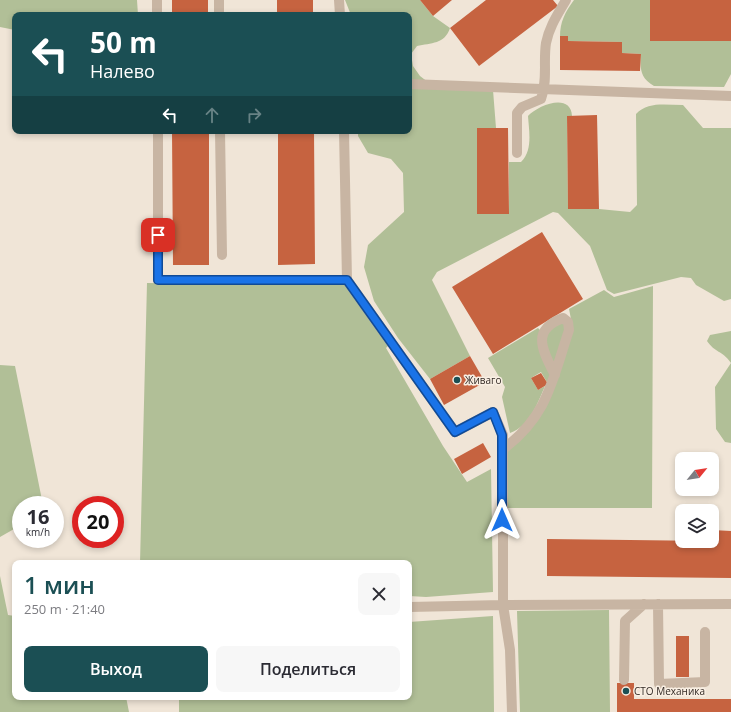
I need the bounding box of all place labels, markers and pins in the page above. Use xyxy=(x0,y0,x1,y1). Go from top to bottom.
pin xyxy=(141,218,175,252)
place label: Живаго xyxy=(465,373,501,387)
marker: Живаго xyxy=(452,375,462,385)
place label: СТО Механика xyxy=(634,684,705,698)
marker: СТО Механика xyxy=(621,686,631,696)

